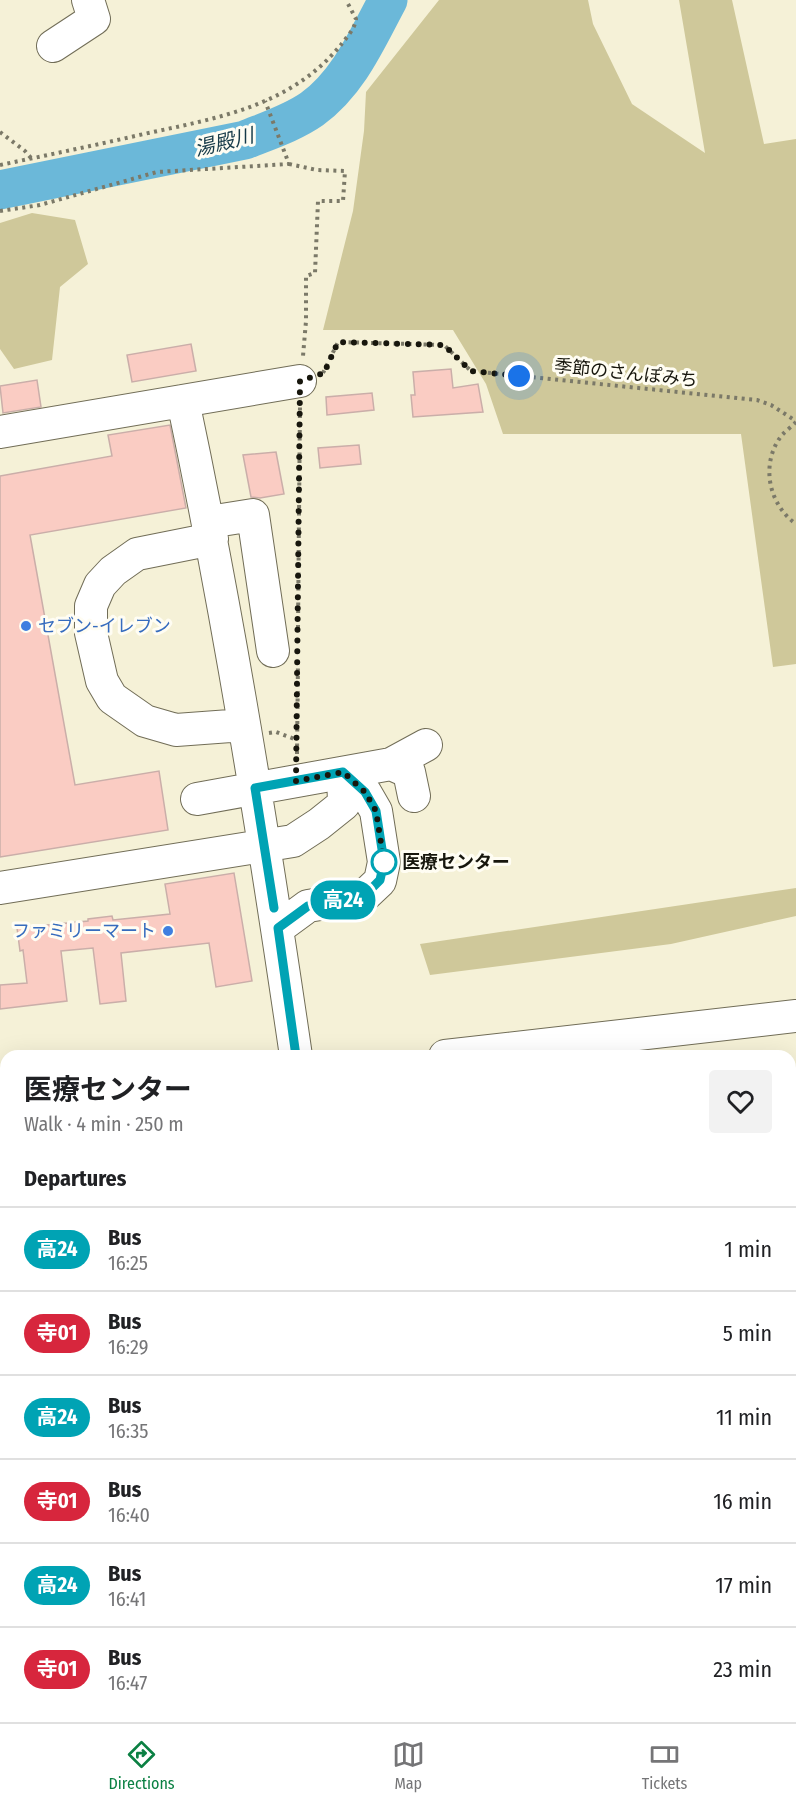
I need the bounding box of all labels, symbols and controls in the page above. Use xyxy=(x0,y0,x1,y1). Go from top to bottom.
water label: 湯殿川 xyxy=(192,123,258,161)
street label: 季節のさんぽみち xyxy=(553,355,699,391)
your location xyxy=(504,361,534,391)
place label: セブン-イレブン xyxy=(38,615,171,637)
marker: セブン-イレブン xyxy=(19,619,33,633)
marker: 医療センター xyxy=(371,849,397,875)
place label: 医療センター xyxy=(402,851,510,873)
line badge: 高24 xyxy=(308,880,378,920)
text: 高24 xyxy=(322,887,364,913)
place label: ファミリーマート xyxy=(12,920,156,942)
marker: ファミリーマート xyxy=(161,924,175,938)
button: heart xyxy=(709,1070,772,1133)
text: 医療センター xyxy=(24,1073,192,1106)
text: Walk · 4 min · 250 m xyxy=(24,1112,184,1136)
text: Departures xyxy=(24,1165,126,1192)
text: Bus xyxy=(108,1224,141,1251)
text: 高24 xyxy=(36,1236,78,1262)
text: 1 min xyxy=(724,1236,772,1263)
text: 16:25 xyxy=(108,1251,148,1275)
text: Bus xyxy=(108,1308,141,1335)
text: 寺01 xyxy=(37,1320,77,1346)
text: 5 min xyxy=(723,1320,772,1347)
text: 16:29 xyxy=(108,1335,148,1359)
text: Bus xyxy=(108,1392,141,1419)
text: 高24 xyxy=(36,1404,78,1430)
text: 11 min xyxy=(716,1404,772,1431)
text: 16:35 xyxy=(108,1419,148,1443)
text: Bus xyxy=(108,1476,141,1503)
text: 寺01 xyxy=(37,1488,77,1514)
text: 16 min xyxy=(713,1488,772,1515)
text: 16:40 xyxy=(108,1503,150,1527)
text: Bus xyxy=(108,1560,141,1587)
text: 高24 xyxy=(36,1572,78,1598)
text: 17 min xyxy=(715,1572,772,1599)
text: 16:41 xyxy=(108,1587,146,1611)
text: Bus xyxy=(108,1644,141,1671)
text: 寺01 xyxy=(37,1656,77,1682)
text: 23 min xyxy=(713,1656,772,1683)
text: 16:47 xyxy=(108,1671,147,1695)
tab: Directions xyxy=(109,1738,175,1793)
tab: Map xyxy=(392,1738,425,1793)
tab: Tickets xyxy=(642,1738,687,1793)

